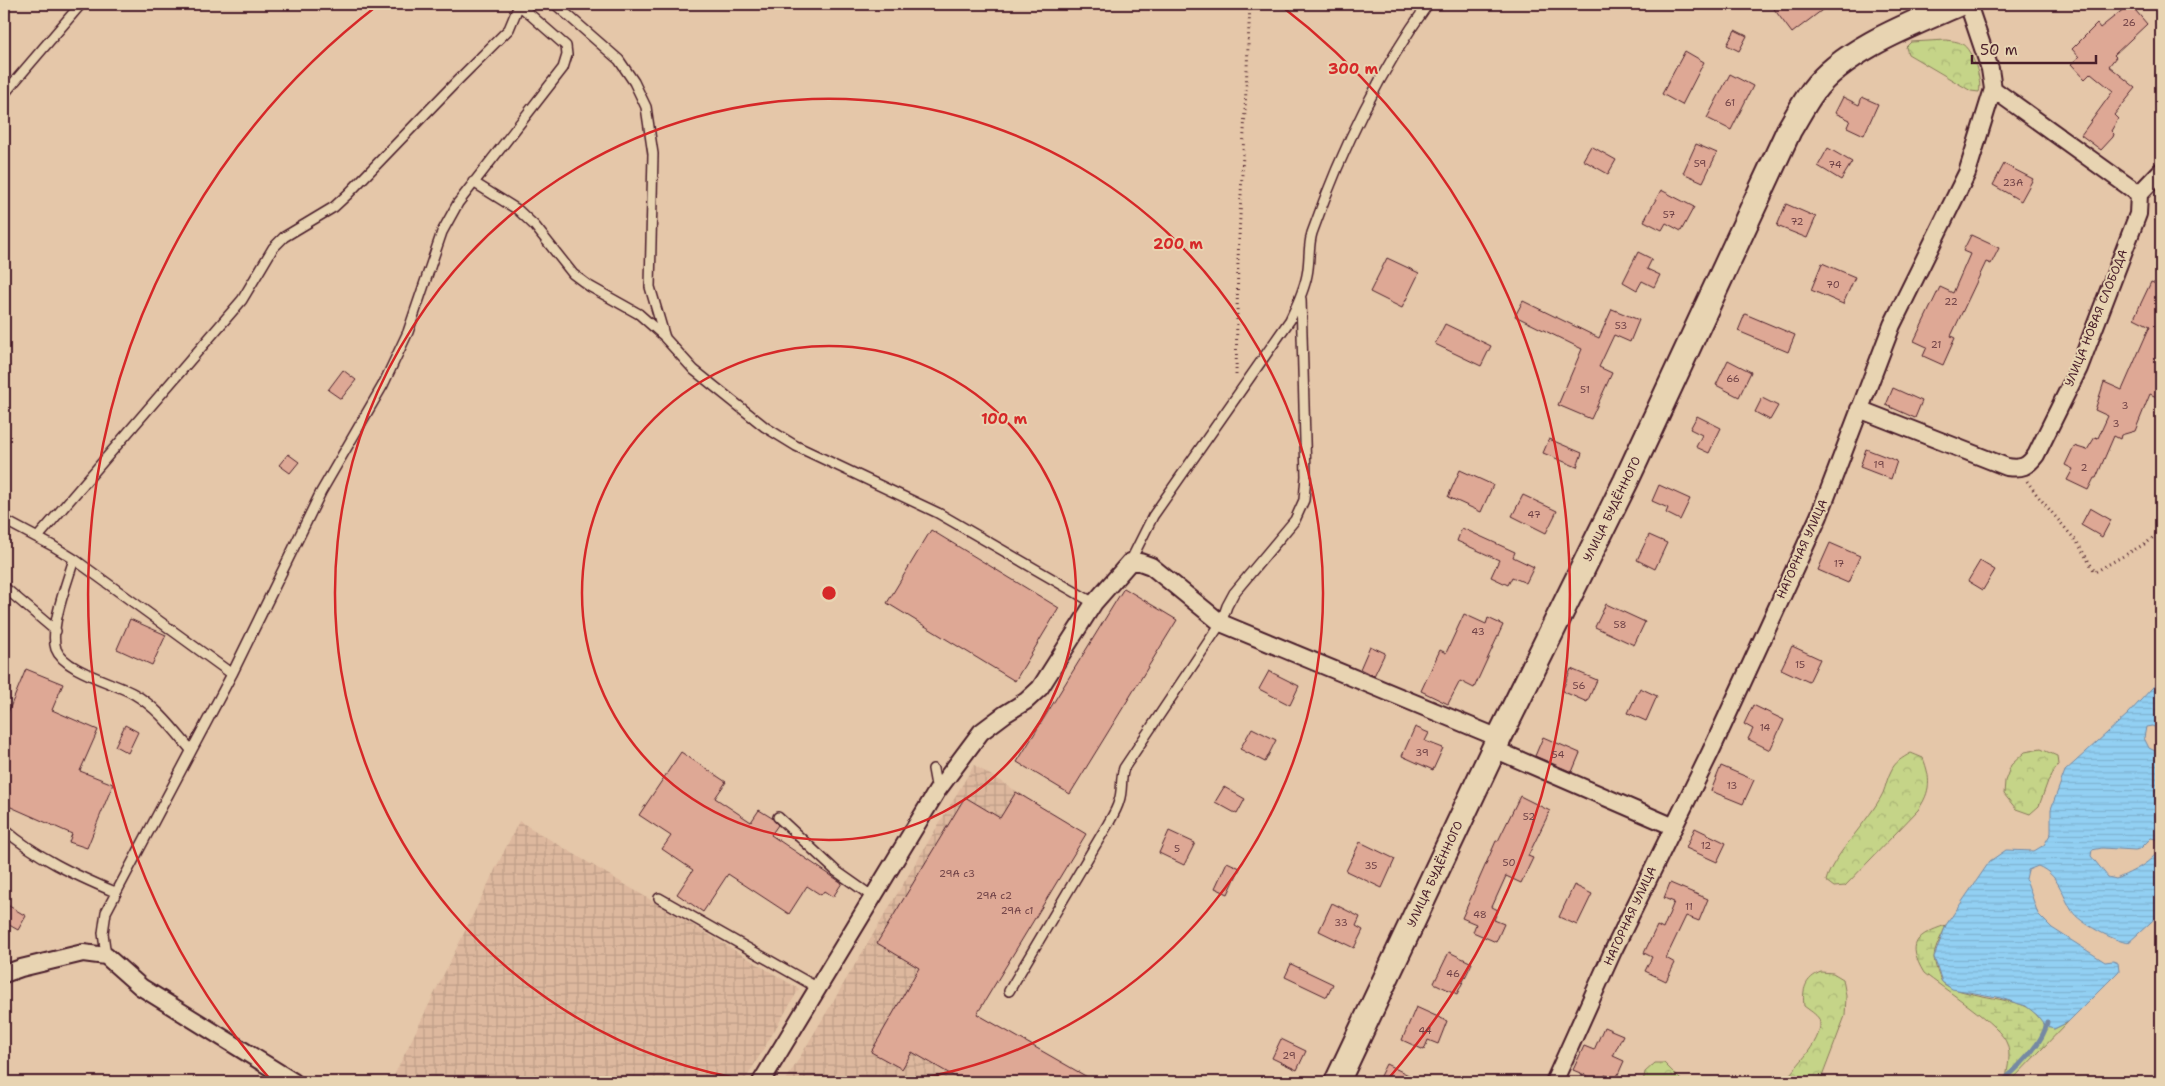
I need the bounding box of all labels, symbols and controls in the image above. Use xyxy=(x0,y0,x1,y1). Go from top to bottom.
house number: 26 xyxy=(2122,16,2136,29)
scale bar xyxy=(1972,32,2096,64)
text: 50 m xyxy=(1980,40,2018,60)
text: 300 m xyxy=(1328,59,1378,79)
house number: 61 xyxy=(1725,96,1735,109)
house number: 59 xyxy=(1694,157,1706,170)
house number: 74 xyxy=(1828,158,1842,171)
house number: 23А xyxy=(2003,176,2023,189)
house number: 57 xyxy=(1663,208,1675,221)
house number: 72 xyxy=(1790,215,1804,228)
text: 200 m xyxy=(1153,234,1203,254)
street label: УЛИЦА НОВАЯ СЛОБОДА xyxy=(2061,247,2131,389)
house number: 70 xyxy=(1826,278,1840,291)
house number: 22 xyxy=(1944,295,1958,308)
house number: 53 xyxy=(1615,319,1627,332)
house number: 21 xyxy=(1931,338,1941,351)
house number: 66 xyxy=(1726,372,1740,385)
house number: 51 xyxy=(1580,383,1590,396)
house number: 3 xyxy=(2122,399,2129,412)
text: 100 m xyxy=(981,409,1027,429)
house number: 3 xyxy=(2113,417,2120,430)
street label: УЛИЦА БУДЁННОГО xyxy=(1580,454,1644,564)
house number: 19 xyxy=(1874,458,1884,471)
house number: 2 xyxy=(2081,461,2088,474)
street label: НАГОРНАЯ УЛИЦА xyxy=(1773,496,1831,601)
house number: 47 xyxy=(1527,508,1541,521)
house number: 17 xyxy=(1834,557,1844,570)
centre of rings xyxy=(820,584,838,602)
house number: 58 xyxy=(1614,618,1626,631)
house number: 43 xyxy=(1471,625,1485,638)
house number: 15 xyxy=(1795,658,1805,671)
house number: 56 xyxy=(1573,679,1585,692)
house number: 14 xyxy=(1760,721,1770,734)
house number: 39 xyxy=(1415,746,1429,759)
house number: 54 xyxy=(1552,748,1564,761)
house number: 13 xyxy=(1727,779,1737,792)
house number: 52 xyxy=(1523,810,1535,823)
street label: УЛИЦА БУДЁННОГО xyxy=(1403,818,1467,930)
house number: 12 xyxy=(1701,839,1711,852)
house number: 5 xyxy=(1174,842,1180,855)
house number: 50 xyxy=(1502,856,1516,869)
house number: 35 xyxy=(1365,859,1377,872)
street label: НАГОРНАЯ УЛИЦА xyxy=(1600,864,1660,968)
house number: 29А с3 xyxy=(939,867,975,880)
house number: 29А с2 xyxy=(976,889,1012,902)
house number: 11 xyxy=(1685,900,1693,913)
house number: 29А с1 xyxy=(1001,904,1033,917)
house number: 48 xyxy=(1473,908,1487,921)
house number: 33 xyxy=(1334,916,1348,929)
house number: 46 xyxy=(1446,967,1460,980)
house number: 44 xyxy=(1418,1024,1432,1037)
house number: 29 xyxy=(1282,1049,1296,1062)

